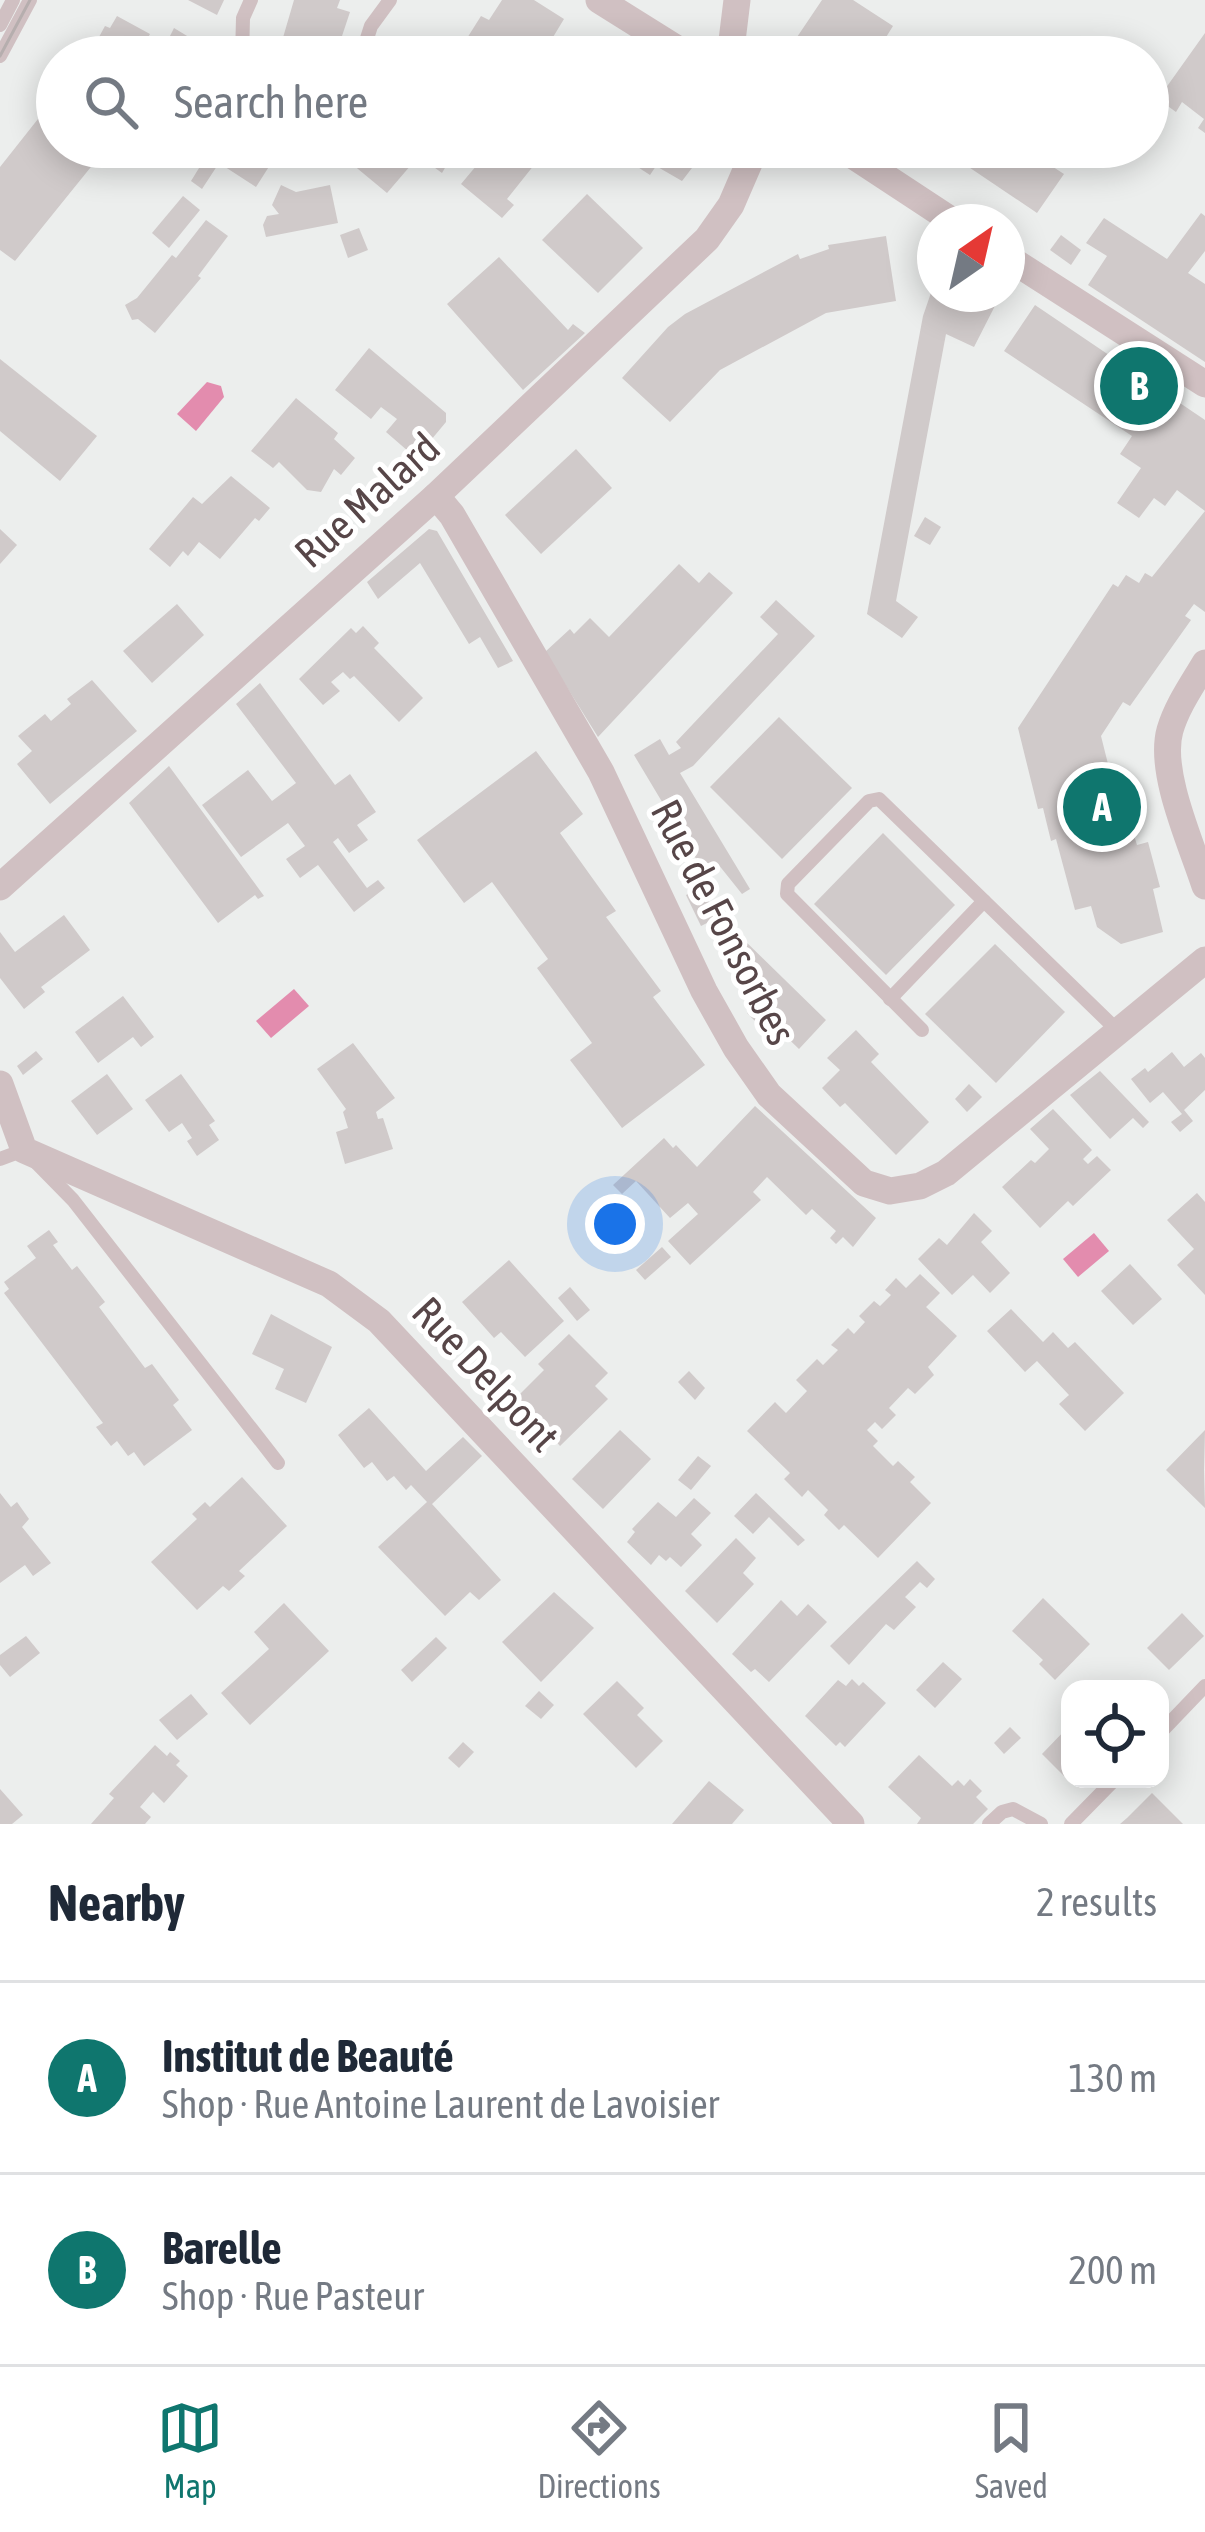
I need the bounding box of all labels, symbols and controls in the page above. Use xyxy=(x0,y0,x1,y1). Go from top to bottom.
search box xyxy=(36,36,1169,168)
icon: search xyxy=(78,69,144,135)
text: Search here xyxy=(174,76,368,128)
north arrow xyxy=(917,204,1025,312)
pin: B xyxy=(1100,341,1178,431)
street label: Rue Malard xyxy=(285,423,449,577)
pin: A xyxy=(1063,762,1141,852)
street label: Rue de Fonsorbes xyxy=(642,792,806,1052)
your location xyxy=(585,1194,645,1254)
street label: Rue Delpont xyxy=(403,1287,569,1461)
map controls xyxy=(1061,1680,1169,1788)
button: locate xyxy=(1061,1680,1169,1788)
text: Nearby xyxy=(48,1873,185,1932)
text: 2 results xyxy=(1036,1880,1157,1924)
text: Institut de Beauté xyxy=(162,2030,454,2082)
text: A xyxy=(77,2056,97,2100)
text: 130 m xyxy=(1069,2056,1157,2100)
text: Shop · Rue Antoine Laurent de Lavoisier xyxy=(162,2082,719,2126)
text: Barelle xyxy=(162,2222,282,2274)
text: B xyxy=(78,2248,96,2292)
text: 200 m xyxy=(1069,2248,1157,2292)
text: Shop · Rue Pasteur xyxy=(162,2274,424,2318)
tab: Map xyxy=(157,2395,223,2505)
tab: Directions xyxy=(537,2395,661,2505)
tab: Saved xyxy=(975,2395,1048,2505)

